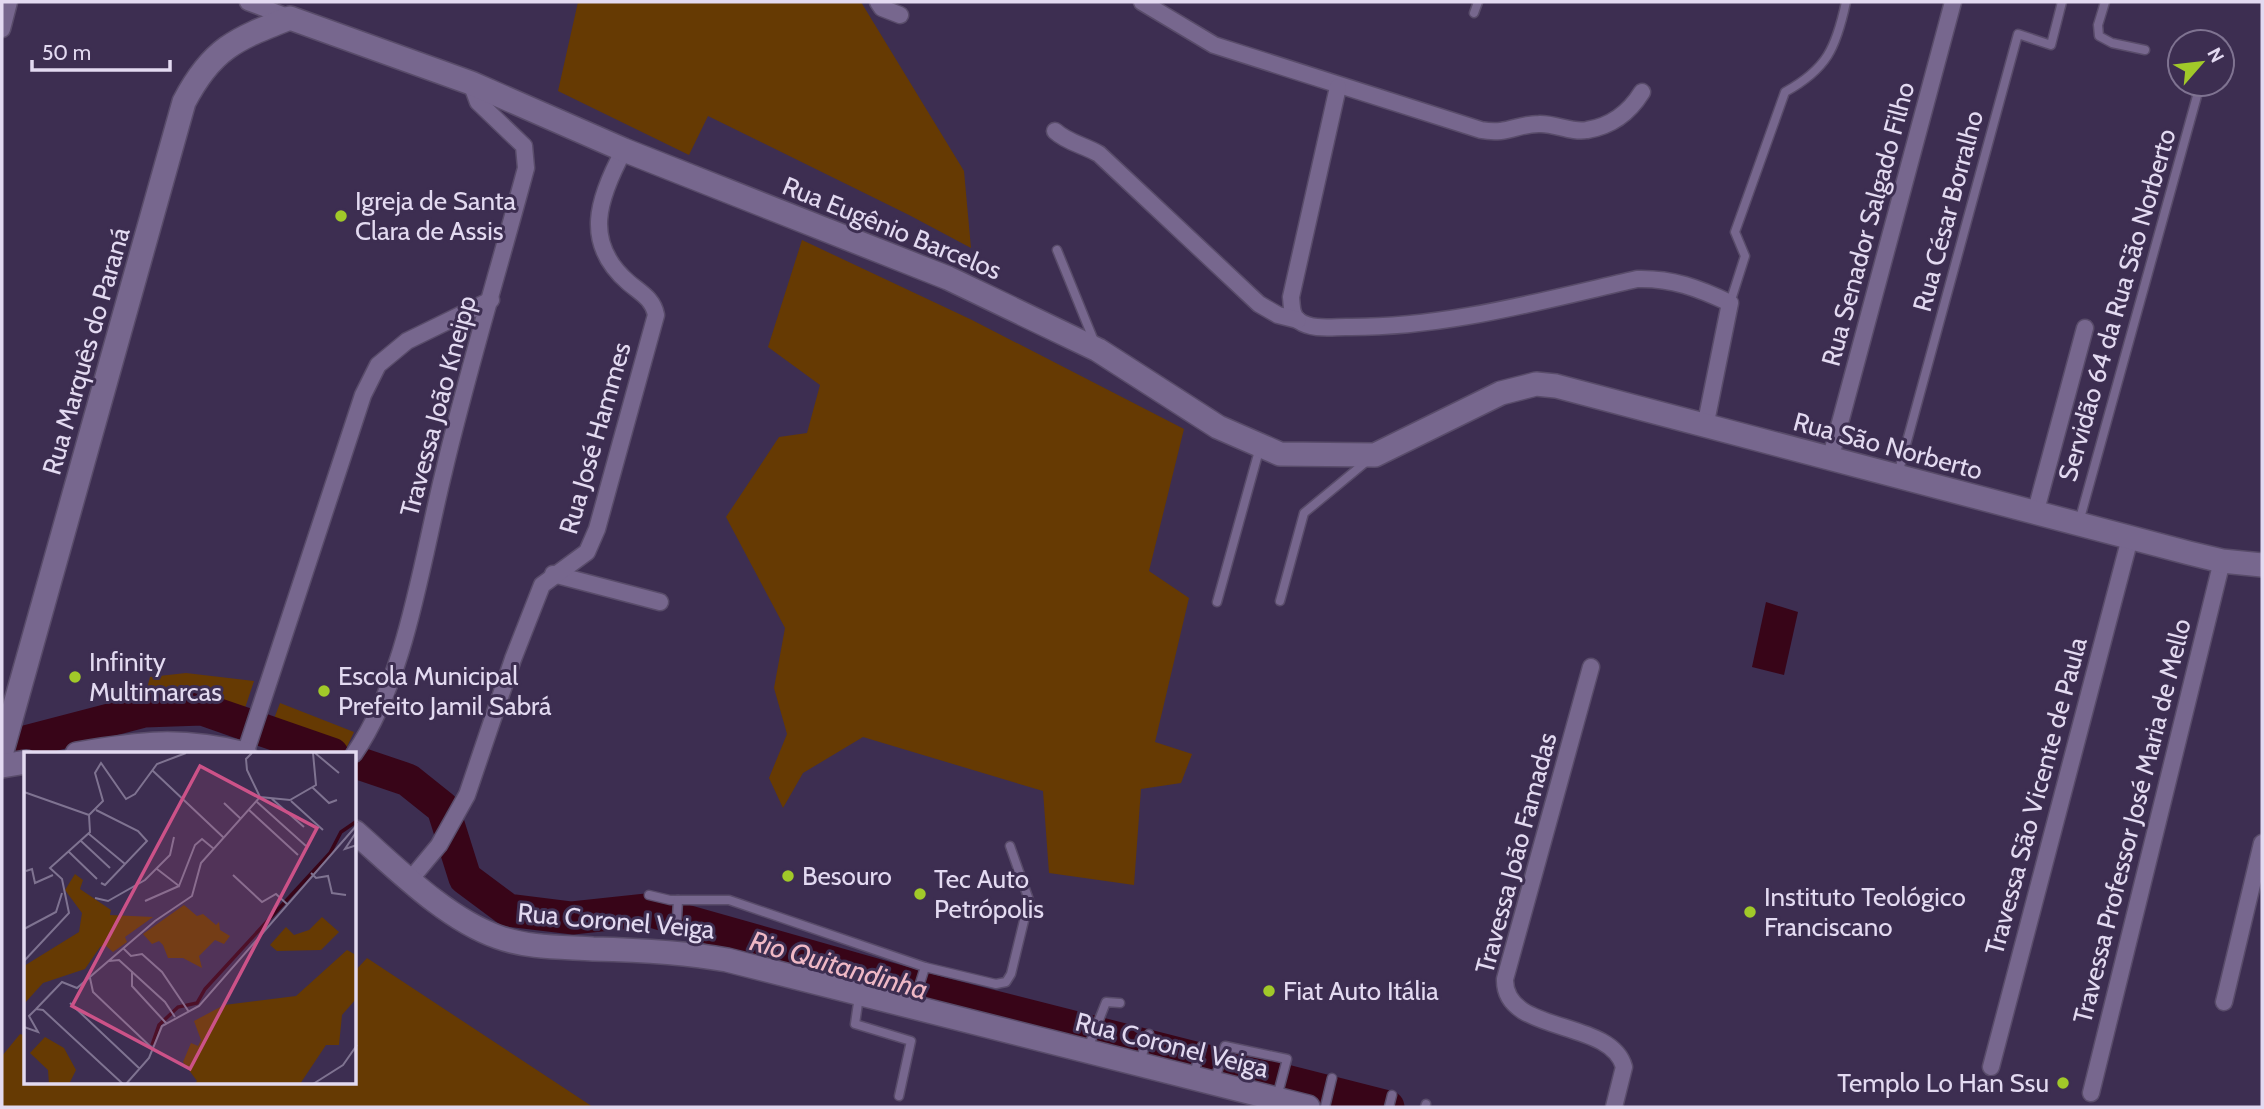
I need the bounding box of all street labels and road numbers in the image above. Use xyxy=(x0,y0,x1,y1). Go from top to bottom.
street label: Rua Senador Salgado Filho xyxy=(1815,78,1921,370)
street label: Rua César Borralho xyxy=(1906,107,1990,315)
street label: Servidão 64 da Rua São Norberto xyxy=(2051,125,2183,485)
street label: Rua Eugênio Barcelos xyxy=(778,169,1006,287)
street label: Rua Marquês do Paraná xyxy=(35,223,137,478)
street label: Travessa João Kneipp xyxy=(393,292,483,520)
street label: Rua José Hammes xyxy=(552,338,638,538)
street label: Rua São Norberto xyxy=(1790,405,1986,487)
street label: Travessa Professor José Maria de Mello xyxy=(2066,615,2198,1027)
street label: Travessa São Vicente de Paula xyxy=(1978,633,2094,958)
street label: Travessa João Famadas xyxy=(1468,729,1564,977)
street label: Rua Coronel Veiga xyxy=(516,896,716,946)
street label: Rua Coronel Veiga xyxy=(1072,1006,1272,1085)

